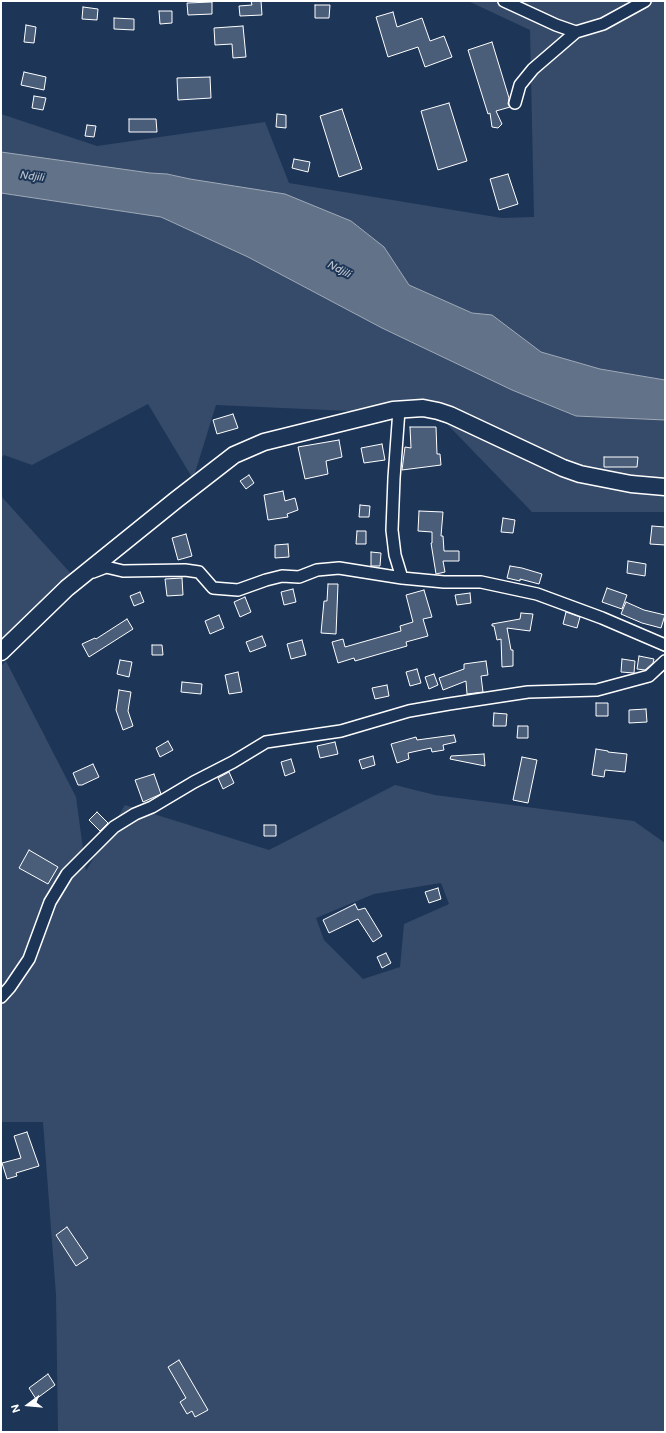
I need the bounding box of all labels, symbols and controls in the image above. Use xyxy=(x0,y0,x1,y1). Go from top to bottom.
water label: Ndjili xyxy=(19,169,45,185)
water label: Ndjili xyxy=(325,258,353,282)
north arrow xyxy=(8,1385,48,1425)
text: N xyxy=(9,1403,23,1414)

